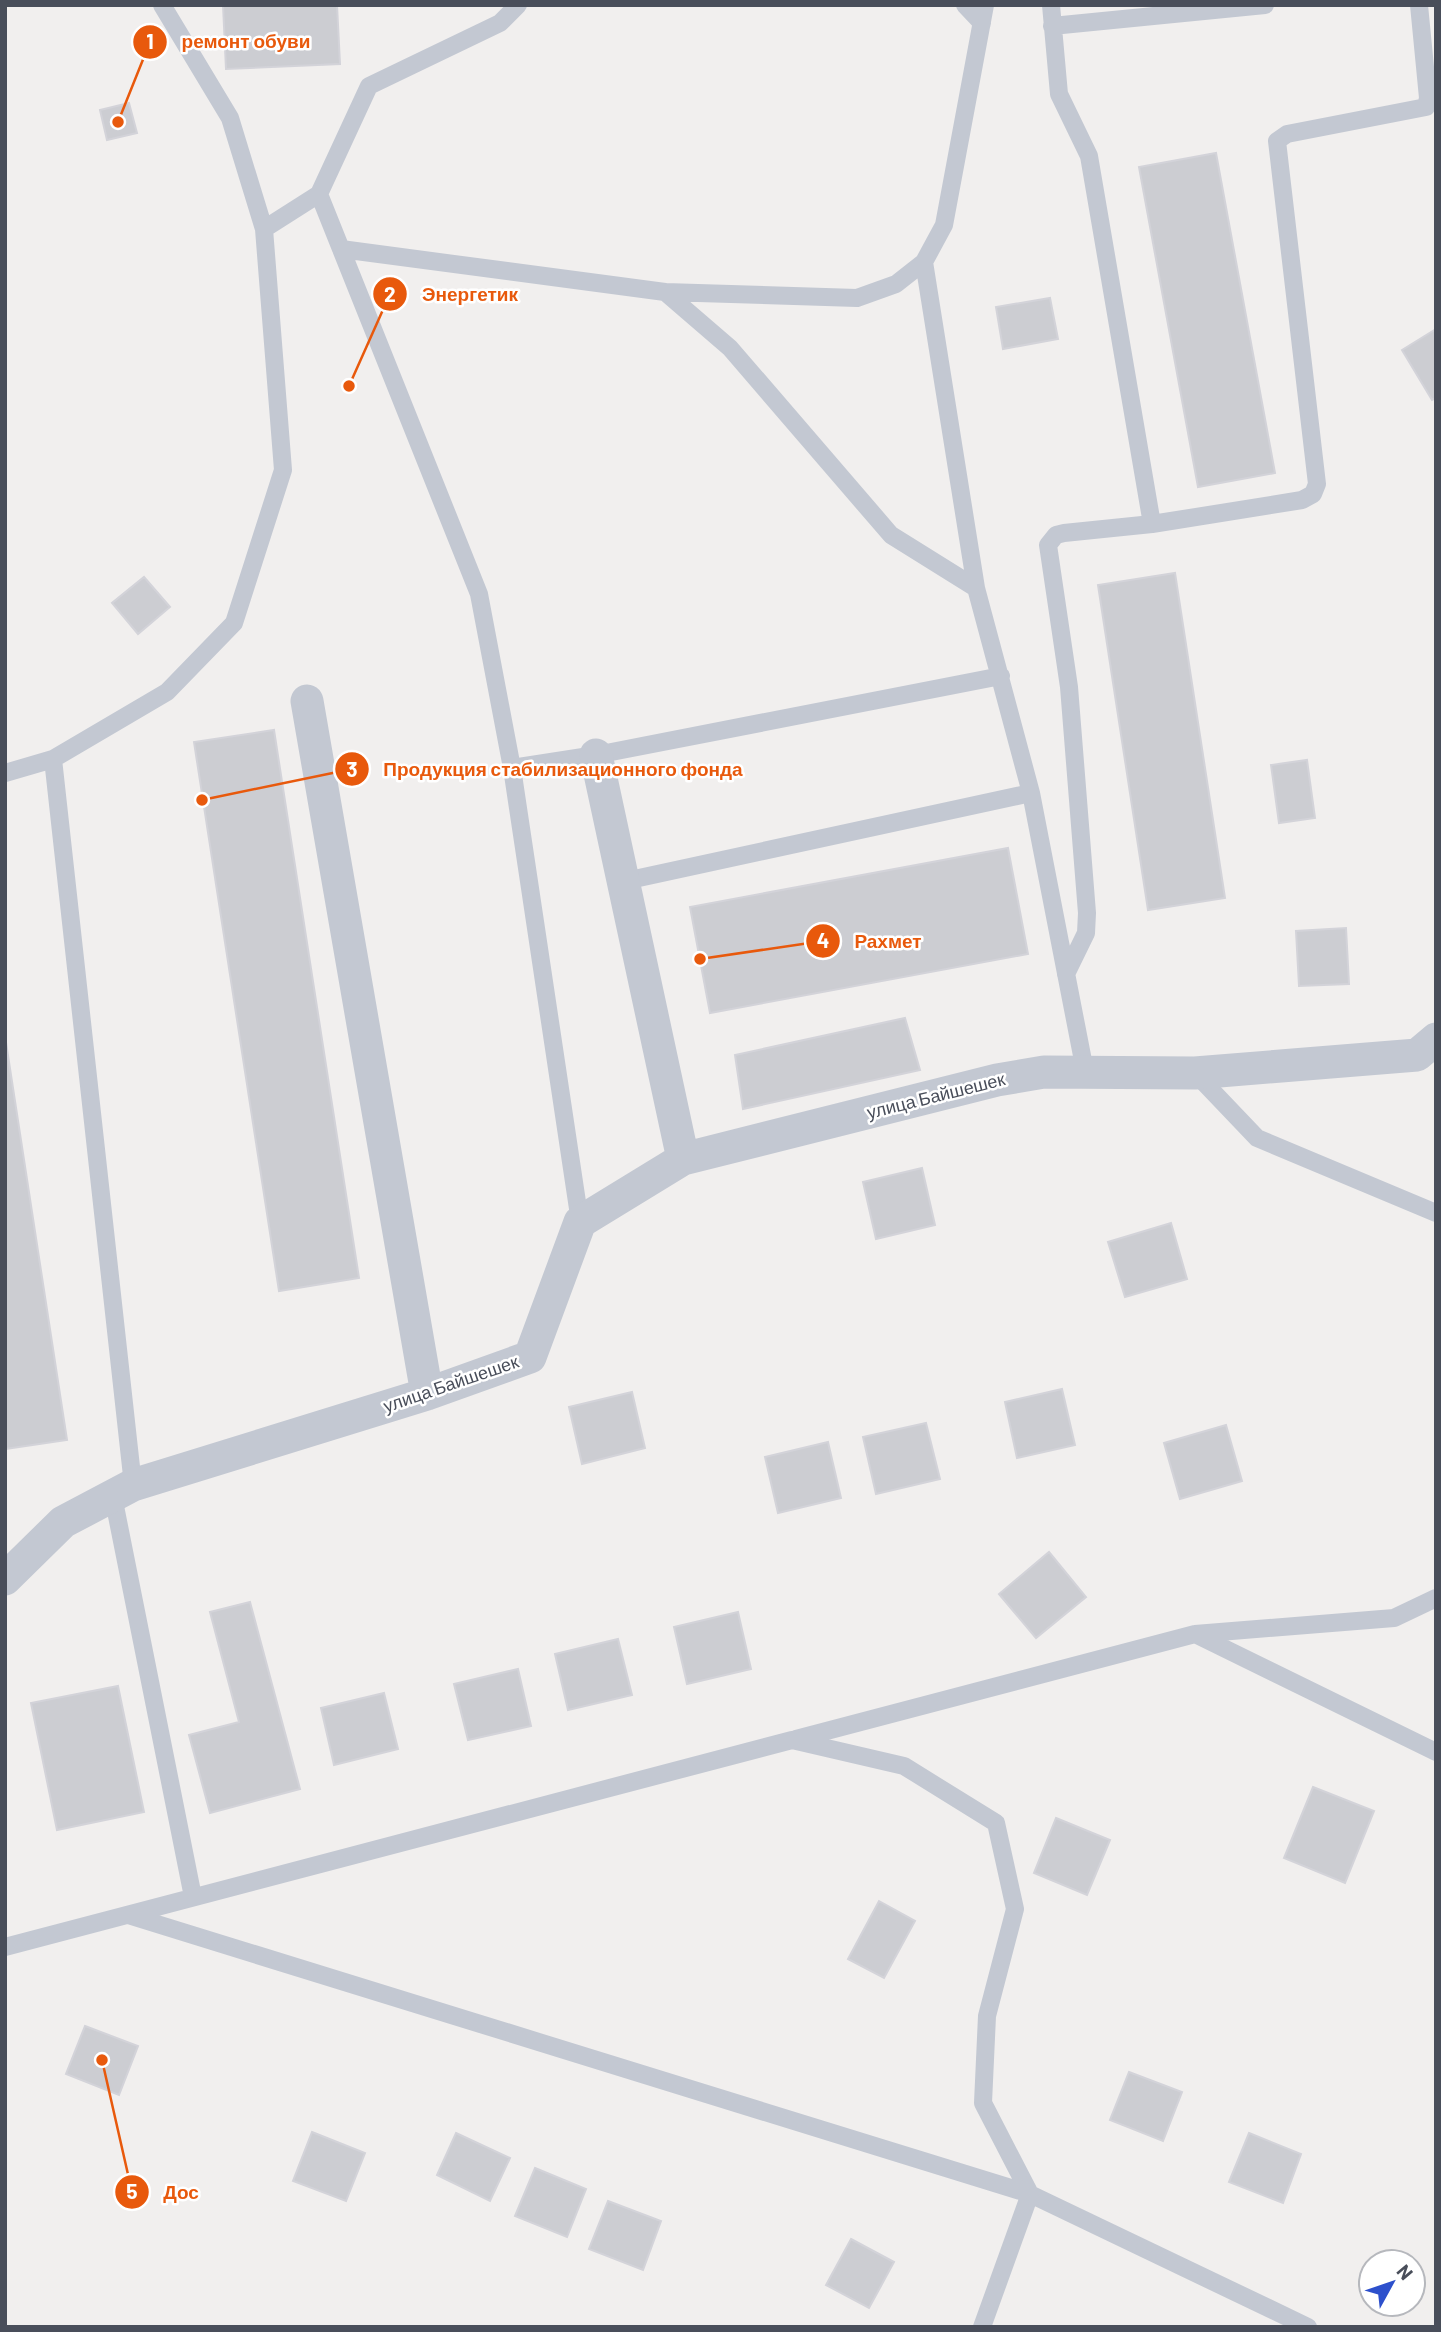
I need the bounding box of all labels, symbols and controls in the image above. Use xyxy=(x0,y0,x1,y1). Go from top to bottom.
callout: ремонт обуви xyxy=(132,22,324,62)
text: 1 xyxy=(146,28,154,53)
text: ремонт обуви xyxy=(182,29,310,52)
callout: Энергетик xyxy=(373,274,532,314)
text: 2 xyxy=(384,281,396,306)
text: Энергетик xyxy=(422,282,518,305)
callout: Продукция стабилизационного фонда xyxy=(334,749,756,789)
text: 3 xyxy=(346,756,358,781)
text: Продукция стабилизационного фонда xyxy=(383,757,743,780)
callout: Рахмет xyxy=(805,921,935,961)
text: 4 xyxy=(817,927,829,952)
text: Рахмет xyxy=(854,929,922,952)
street label: улица Байшешек xyxy=(864,1067,1007,1123)
street label: улица Байшешек xyxy=(380,1350,521,1417)
callout: Дос xyxy=(115,2172,213,2212)
text: 5 xyxy=(126,2178,138,2203)
text: Дос xyxy=(163,2180,199,2203)
north arrow xyxy=(1357,2248,1427,2318)
text: N xyxy=(1393,2260,1418,2284)

